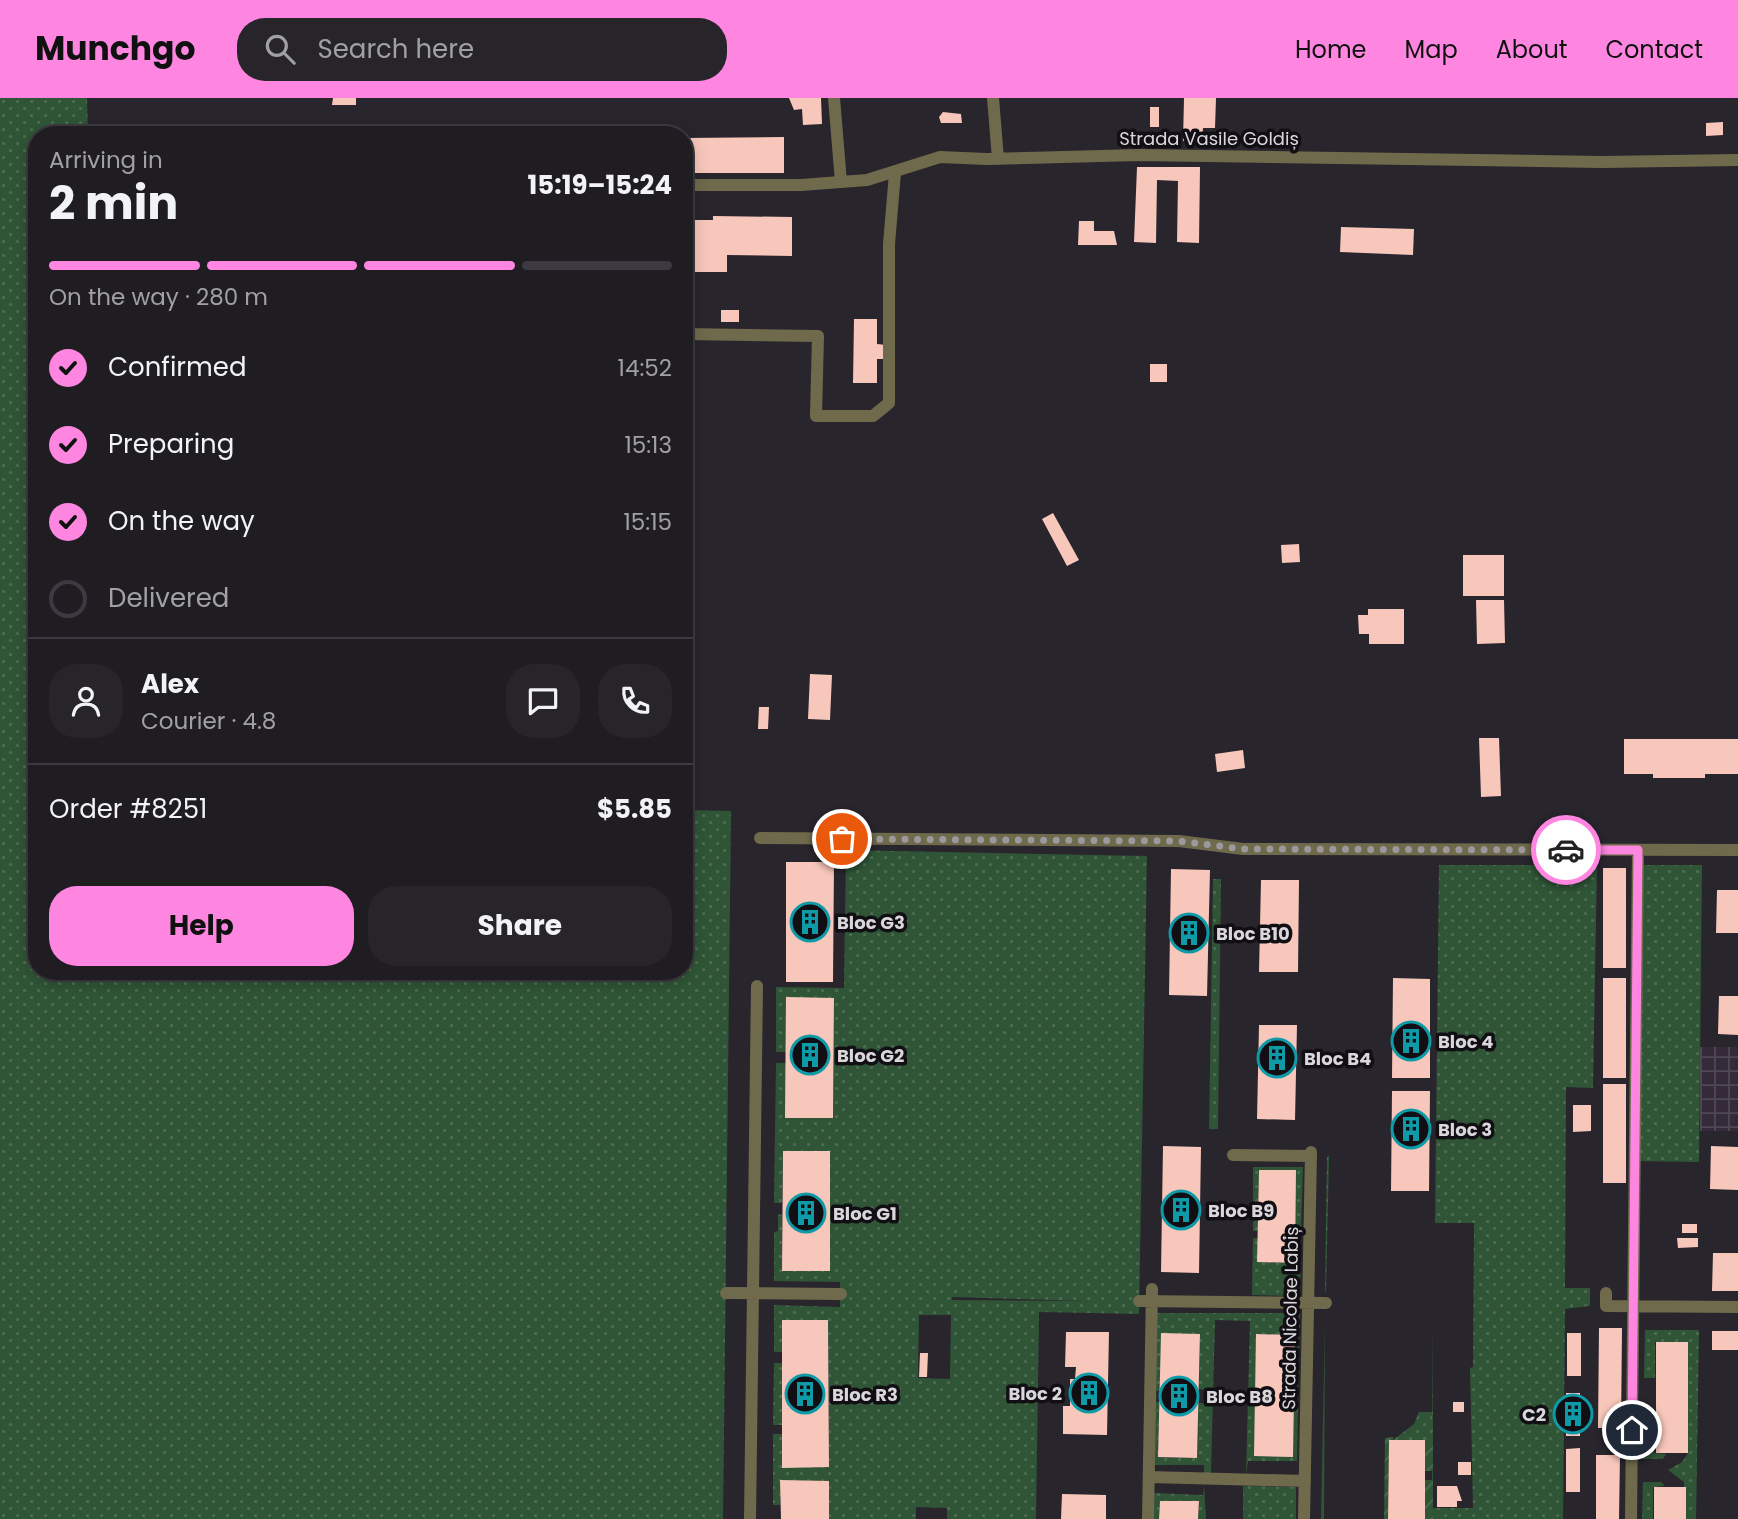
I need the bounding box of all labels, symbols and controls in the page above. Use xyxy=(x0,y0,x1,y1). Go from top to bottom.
search box xyxy=(237,18,727,81)
text: Munchgo xyxy=(35,25,195,72)
icon: search xyxy=(261,30,299,68)
text: Search here xyxy=(317,31,474,67)
text: Home xyxy=(1295,33,1367,66)
text: Map xyxy=(1405,33,1458,66)
text: About xyxy=(1496,33,1567,66)
text: Contact xyxy=(1605,33,1703,66)
street label: Strada Vasile Goldiș xyxy=(1119,126,1299,151)
text: Arriving in xyxy=(49,144,163,176)
text: 15:19–15:24 xyxy=(528,167,672,203)
text: 2 min xyxy=(49,171,178,235)
text: On the way · 280 m xyxy=(49,281,268,313)
icon: check xyxy=(49,349,87,387)
text: Confirmed xyxy=(108,349,246,385)
text: 14:52 xyxy=(618,352,672,384)
icon: check xyxy=(49,426,87,464)
text: Preparing xyxy=(108,426,234,462)
text: 15:13 xyxy=(624,429,672,461)
icon: check xyxy=(49,503,87,541)
text: On the way xyxy=(108,503,255,539)
text: 15:15 xyxy=(623,506,672,538)
text: Delivered xyxy=(108,580,229,616)
button: person xyxy=(49,664,123,738)
button: chat xyxy=(506,664,580,738)
button: phone xyxy=(598,664,672,738)
text: Alex xyxy=(141,666,199,702)
text: Courier · 4.8 xyxy=(141,705,276,737)
text: Order #8251 xyxy=(49,791,207,827)
text: $5.85 xyxy=(597,791,672,827)
pin xyxy=(812,809,872,869)
courier xyxy=(1531,815,1601,885)
icon: bag xyxy=(823,820,861,858)
icon: car xyxy=(1547,831,1585,869)
button: Help xyxy=(49,886,354,966)
button: Share xyxy=(368,886,672,966)
building icon: Bloc G3 xyxy=(789,901,831,943)
place label: Bloc G3 xyxy=(837,910,905,935)
building icon: Bloc B10 xyxy=(1168,912,1210,954)
place label: Bloc B10 xyxy=(1216,921,1290,946)
building icon: Bloc 4 xyxy=(1390,1020,1432,1062)
place label: Bloc 4 xyxy=(1438,1029,1494,1054)
building icon: Bloc G2 xyxy=(789,1034,831,1076)
building icon: Bloc B4 xyxy=(1256,1037,1298,1079)
place label: Bloc G2 xyxy=(837,1043,904,1068)
place label: Bloc B4 xyxy=(1304,1046,1371,1071)
building icon: Bloc 3 xyxy=(1390,1108,1432,1150)
place label: Bloc 3 xyxy=(1438,1117,1492,1142)
building icon: Bloc B9 xyxy=(1160,1189,1202,1231)
building icon: Bloc G1 xyxy=(785,1192,827,1234)
place label: Bloc B9 xyxy=(1208,1198,1274,1223)
place label: Bloc G1 xyxy=(833,1201,897,1226)
street label: Strada Nicolae Labiș xyxy=(1276,1226,1304,1410)
building icon: Bloc 2 xyxy=(1068,1372,1110,1414)
building icon: Bloc R3 xyxy=(784,1373,826,1415)
building icon: Bloc B8 xyxy=(1158,1375,1200,1417)
place label: Bloc 2 xyxy=(1008,1381,1062,1406)
place label: Bloc R3 xyxy=(832,1382,898,1407)
place label: Bloc B8 xyxy=(1206,1384,1273,1409)
building icon: C2 xyxy=(1552,1393,1594,1435)
pin xyxy=(1602,1400,1662,1460)
place label: C2 xyxy=(1522,1402,1546,1427)
icon: home xyxy=(1613,1411,1651,1449)

